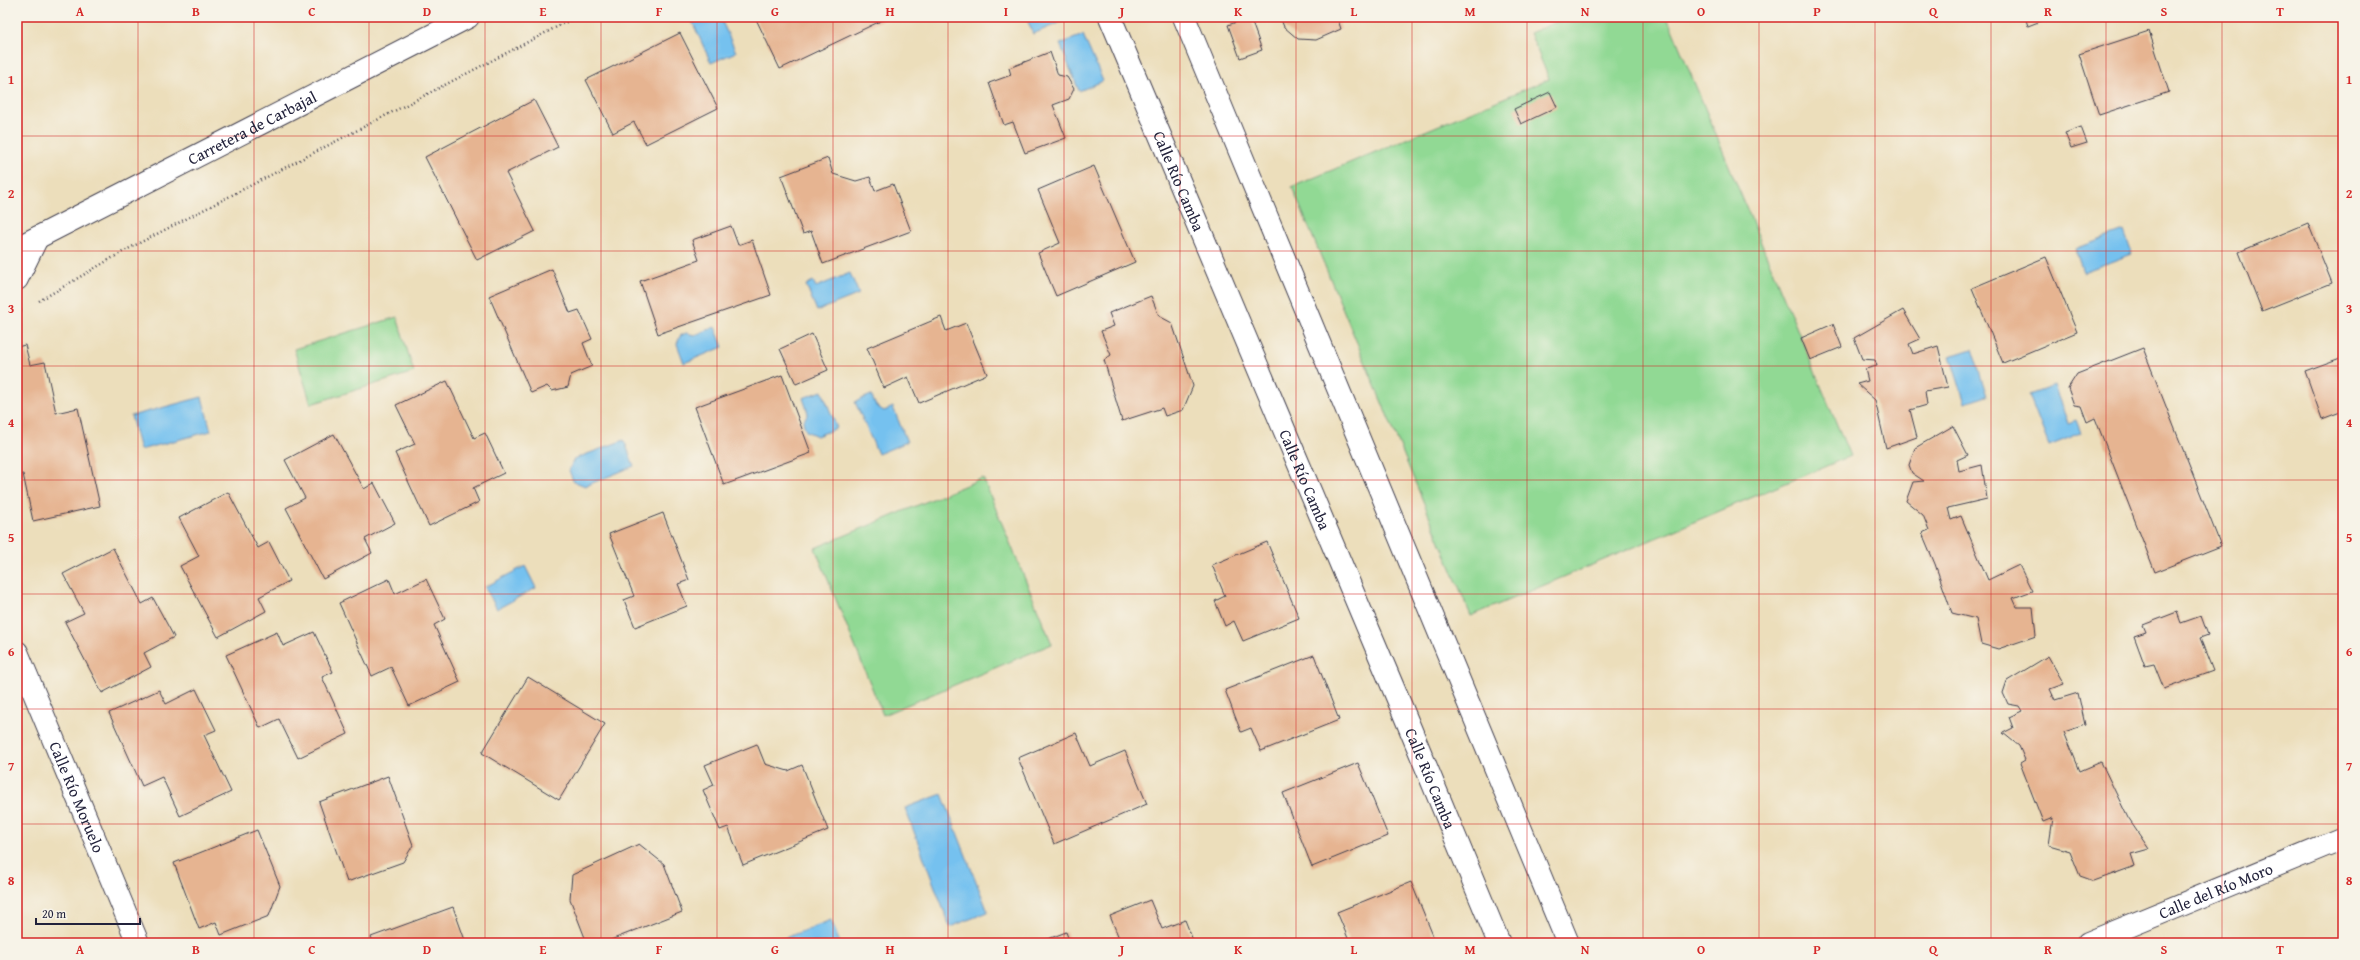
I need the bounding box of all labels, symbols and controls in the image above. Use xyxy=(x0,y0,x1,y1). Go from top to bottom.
text: A xyxy=(76,2,85,21)
text: B xyxy=(192,2,200,21)
text: C xyxy=(308,2,316,21)
text: D xyxy=(423,2,431,21)
text: E xyxy=(540,2,547,21)
text: F xyxy=(656,2,663,21)
text: G xyxy=(771,2,779,21)
text: H xyxy=(885,2,895,21)
text: I xyxy=(1004,2,1008,21)
text: J xyxy=(1118,2,1125,21)
text: K xyxy=(1234,2,1243,21)
text: L xyxy=(1351,2,1358,21)
text: M xyxy=(1464,2,1476,21)
text: N xyxy=(1581,2,1590,21)
text: O xyxy=(1697,2,1705,21)
text: P xyxy=(1813,2,1821,21)
text: Q xyxy=(1929,2,1939,21)
text: R xyxy=(2044,2,2053,21)
text: S xyxy=(2161,2,2168,21)
text: T xyxy=(2276,2,2284,21)
text: 1 xyxy=(8,70,14,89)
text: 1 xyxy=(2346,70,2352,89)
street label: Carretera de Carbajal xyxy=(183,84,321,171)
street label: Calle Río Camba xyxy=(1147,127,1211,235)
text: 2 xyxy=(8,184,15,203)
text: 2 xyxy=(2346,184,2353,203)
text: 3 xyxy=(8,299,14,318)
text: 3 xyxy=(2346,299,2352,318)
text: 4 xyxy=(8,413,15,432)
text: 4 xyxy=(2346,413,2353,432)
street label: Calle Río Camba xyxy=(1273,426,1337,534)
text: 5 xyxy=(8,528,15,547)
text: 5 xyxy=(2346,528,2353,547)
text: 6 xyxy=(8,642,15,661)
text: 6 xyxy=(2346,642,2353,661)
street label: Calle Río Camba xyxy=(1399,724,1462,833)
street label: Calle Río Moruelo xyxy=(43,738,111,856)
text: 7 xyxy=(8,757,15,776)
text: 7 xyxy=(2346,757,2353,776)
street label: Calle del Río Moro xyxy=(2155,856,2276,925)
text: 8 xyxy=(8,871,15,890)
text: 8 xyxy=(2346,871,2353,890)
scale bar xyxy=(36,900,140,926)
text: 20 m xyxy=(42,905,66,922)
text: A xyxy=(76,940,85,959)
text: B xyxy=(192,940,200,959)
text: C xyxy=(308,940,316,959)
text: D xyxy=(423,940,431,959)
text: E xyxy=(540,940,547,959)
text: F xyxy=(656,940,663,959)
text: G xyxy=(771,940,779,959)
text: H xyxy=(885,940,895,959)
text: I xyxy=(1004,940,1008,959)
text: J xyxy=(1118,940,1125,959)
text: K xyxy=(1234,940,1243,959)
text: L xyxy=(1351,940,1358,959)
text: M xyxy=(1464,940,1476,959)
text: N xyxy=(1581,940,1590,959)
text: O xyxy=(1697,940,1705,959)
text: P xyxy=(1813,940,1821,959)
text: Q xyxy=(1929,940,1939,959)
text: R xyxy=(2044,940,2053,959)
text: S xyxy=(2161,940,2168,959)
text: T xyxy=(2276,940,2284,959)

